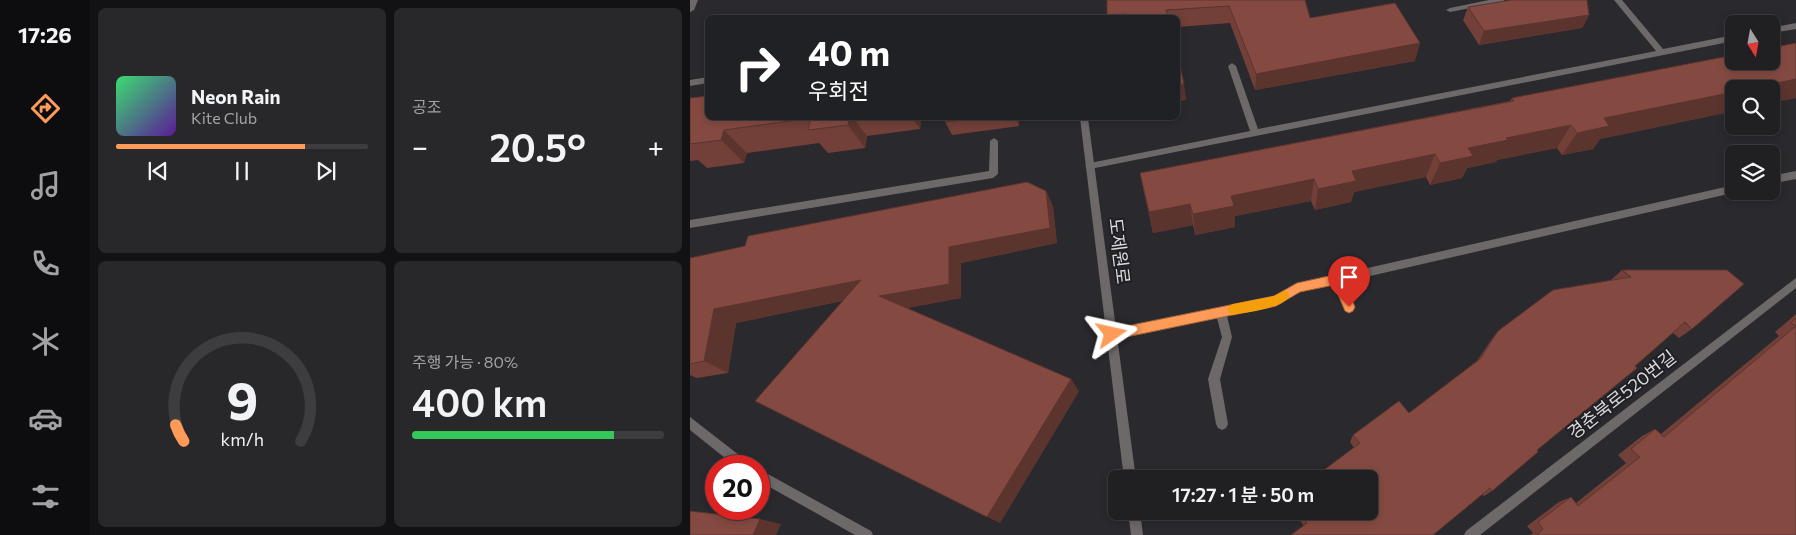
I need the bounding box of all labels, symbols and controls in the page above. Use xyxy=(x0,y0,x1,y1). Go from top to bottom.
north arrow xyxy=(1725,15,1780,70)
map controls xyxy=(1725,15,1780,200)
text: 17:26 xyxy=(18,21,72,48)
text: 40 m xyxy=(808,30,890,73)
icon: right xyxy=(725,35,790,100)
text: 우회전 xyxy=(808,77,869,104)
button: search xyxy=(1725,80,1780,135)
text: Neon Rain xyxy=(191,85,281,108)
icon: directions xyxy=(28,91,63,126)
text: 공조 xyxy=(412,97,441,116)
text: Kite Club xyxy=(191,108,257,127)
text: 20.5° xyxy=(490,123,586,170)
text: − xyxy=(412,129,428,163)
text: + xyxy=(648,129,664,163)
button: layers xyxy=(1725,145,1780,200)
icon: previous xyxy=(144,157,172,185)
icon: pause xyxy=(228,157,256,185)
icon: next xyxy=(312,157,340,185)
icon: music xyxy=(28,168,63,203)
street label: 도제원로 xyxy=(1105,217,1135,285)
icon: phone xyxy=(28,246,63,281)
pin xyxy=(1328,256,1370,307)
icon: arrive xyxy=(1335,263,1363,291)
position arrow xyxy=(1085,307,1137,359)
icon: climate xyxy=(28,324,63,359)
street label: 경춘북로520번길 xyxy=(1563,345,1680,443)
text: 주행 가능 · 80% xyxy=(412,352,518,371)
text: 9 xyxy=(226,367,258,431)
text: 400 km xyxy=(412,378,547,425)
icon: car xyxy=(28,401,63,436)
text: km/h xyxy=(220,428,264,450)
speed limit sign: 20 xyxy=(705,455,770,520)
icon: filters xyxy=(28,479,63,514)
text: 17:27 · 1 분 · 50 m xyxy=(1172,483,1314,506)

